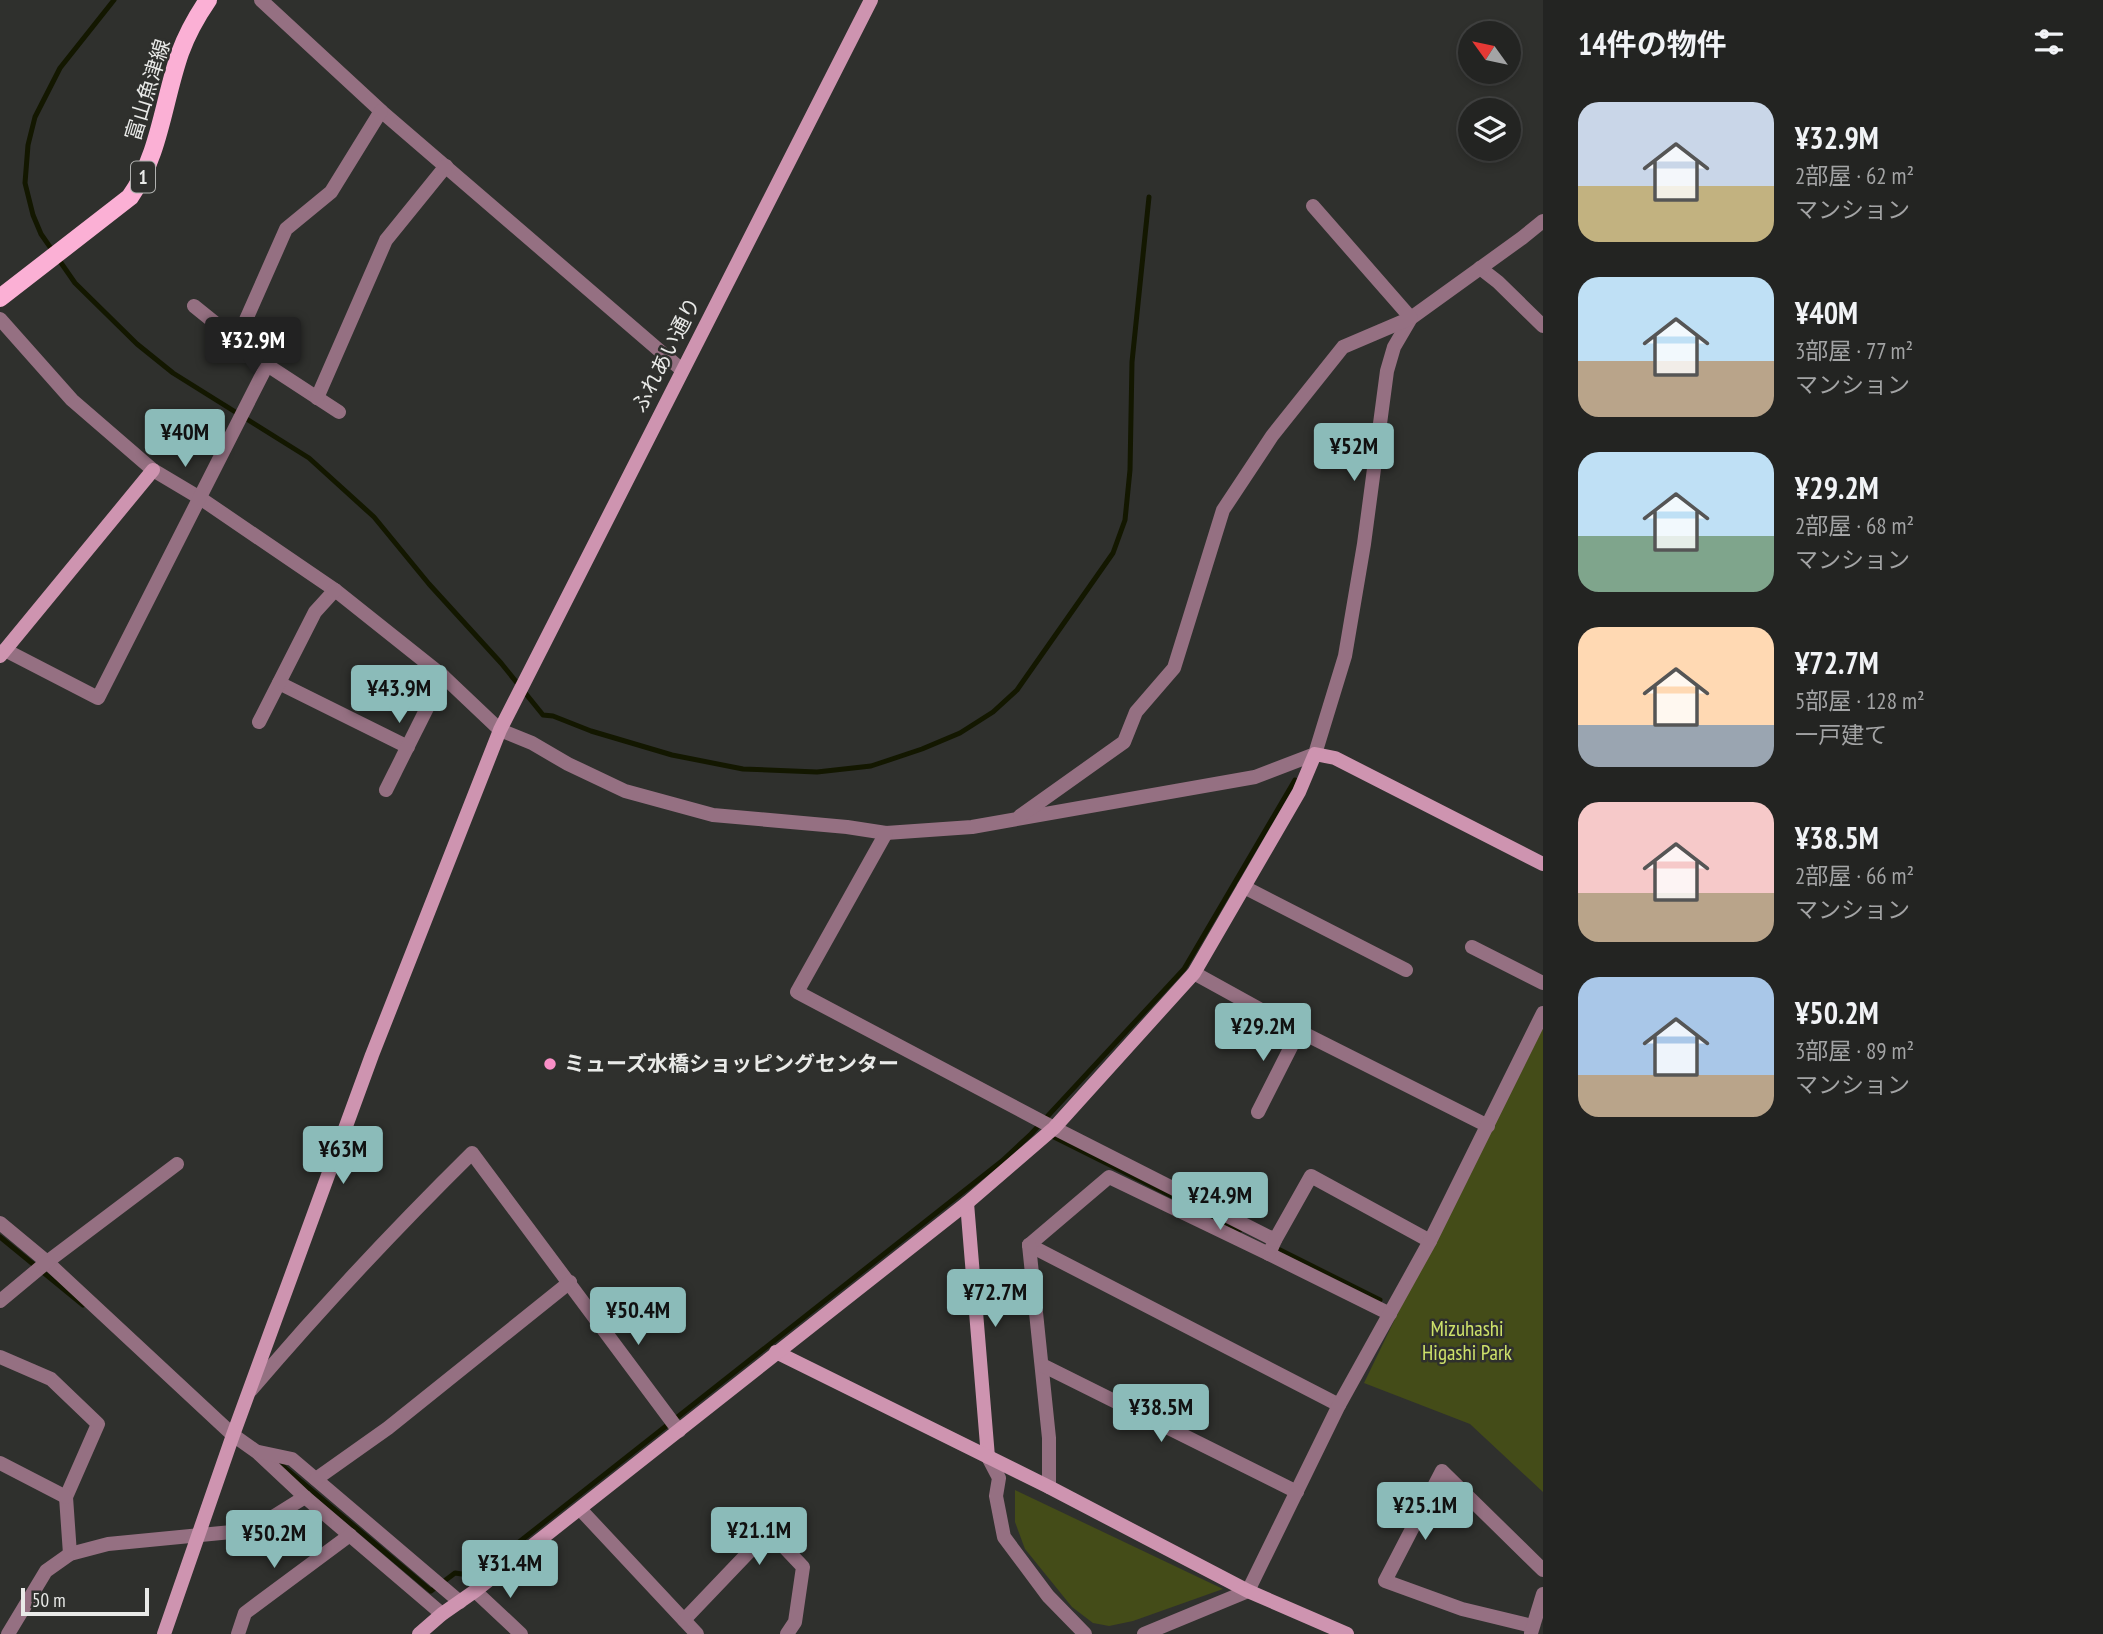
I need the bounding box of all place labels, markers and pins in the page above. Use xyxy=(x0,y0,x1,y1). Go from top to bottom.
pin: ¥32.9M xyxy=(196,318,310,377)
pin: ¥40M xyxy=(144,410,226,469)
pin: ¥52M xyxy=(1313,424,1395,483)
pin: ¥43.9M xyxy=(342,666,456,725)
pin: ¥29.2M xyxy=(1206,1004,1320,1063)
place label: ミューズ水橋ショッピングセンター xyxy=(564,1050,899,1077)
marker: ミューズ水橋ショッピングセンター xyxy=(542,1056,558,1072)
pin: ¥63M xyxy=(302,1126,384,1186)
pin: ¥24.9M xyxy=(1163,1172,1277,1232)
pin: ¥72.7M xyxy=(938,1270,1052,1329)
pin: ¥50.4M xyxy=(581,1288,695,1347)
pin: ¥38.5M xyxy=(1104,1384,1218,1444)
pin: ¥25.1M xyxy=(1368,1482,1482,1542)
pin: ¥21.1M xyxy=(702,1508,816,1567)
pin: ¥50.2M xyxy=(217,1510,331,1570)
pin: ¥31.4M xyxy=(453,1540,567,1600)

